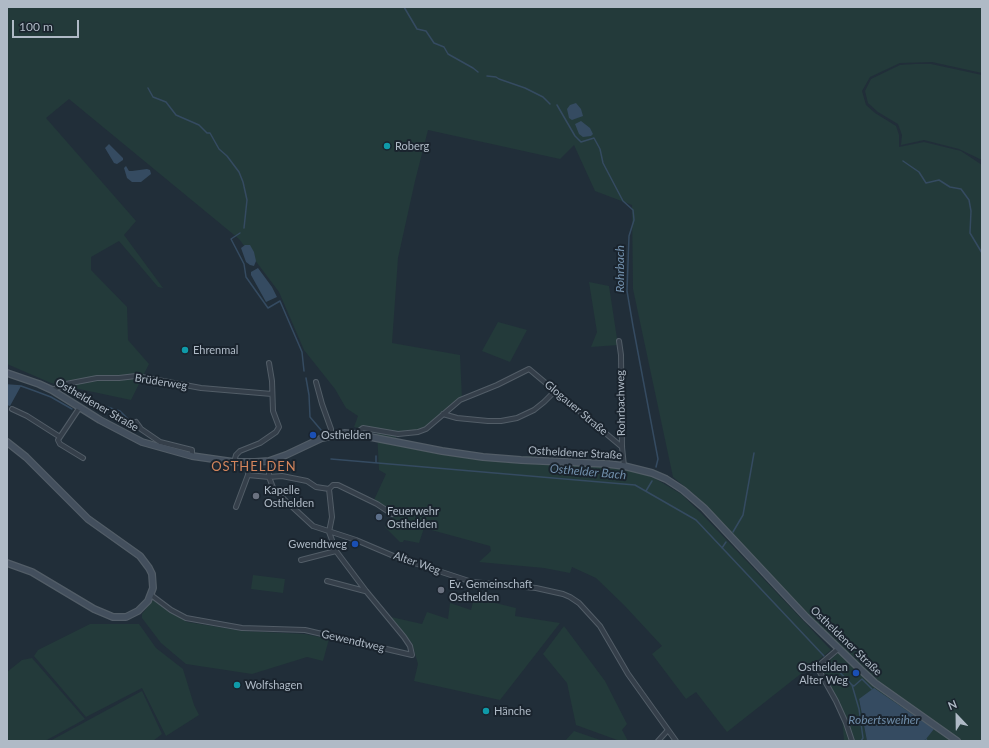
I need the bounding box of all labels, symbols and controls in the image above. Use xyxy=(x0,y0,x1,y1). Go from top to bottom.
scale bar xyxy=(14,12,81,38)
text: 100 m xyxy=(19,19,53,34)
place label: Roberg xyxy=(395,139,429,153)
marker: Roberg xyxy=(382,141,392,151)
water label: Rohrbach xyxy=(613,245,627,293)
place label: Ehrenmal xyxy=(193,343,238,357)
marker: Ehrenmal xyxy=(180,345,190,355)
street label: Rohrbachweg xyxy=(614,370,628,436)
street label: Brüderweg xyxy=(134,371,188,393)
street label: Ostheldener Straße xyxy=(53,376,141,434)
street label: Glogauer Straße xyxy=(542,378,610,438)
place label: Osthelden xyxy=(321,428,371,442)
marker: Osthelden xyxy=(308,430,318,440)
street label: Ostheldener Straße xyxy=(528,444,622,462)
district label: OSTHELDEN xyxy=(211,459,297,475)
water label: Osthelder Bach xyxy=(549,461,627,483)
place label: Kapelle Osthelden xyxy=(264,483,314,509)
marker: Kapelle Osthelden xyxy=(251,491,261,501)
place label: Feuerwehr Osthelden xyxy=(387,504,439,530)
marker: Feuerwehr Osthelden xyxy=(374,512,384,522)
place label: Gwendtweg xyxy=(288,537,347,551)
marker: Gwendtweg xyxy=(350,539,360,549)
street label: Alter Weg xyxy=(392,549,442,577)
place label: Ev. Gemeinschaft Osthelden xyxy=(449,577,532,603)
marker: Ev. Gemeinschaft Osthelden xyxy=(436,585,446,595)
street label: Ostheldener Straße xyxy=(808,604,884,678)
street label: Gewendtweg xyxy=(320,627,386,655)
place label: Osthelden Alter Weg xyxy=(798,660,848,686)
marker: Osthelden Alter Weg xyxy=(851,668,861,678)
place label: Wolfshagen xyxy=(245,678,302,692)
marker: Wolfshagen xyxy=(232,680,242,690)
north arrow xyxy=(937,696,977,736)
text: N xyxy=(946,697,959,712)
place label: Hänche xyxy=(494,704,531,718)
marker: Hänche xyxy=(481,706,491,716)
water label: Robertsweiher xyxy=(848,713,920,727)

